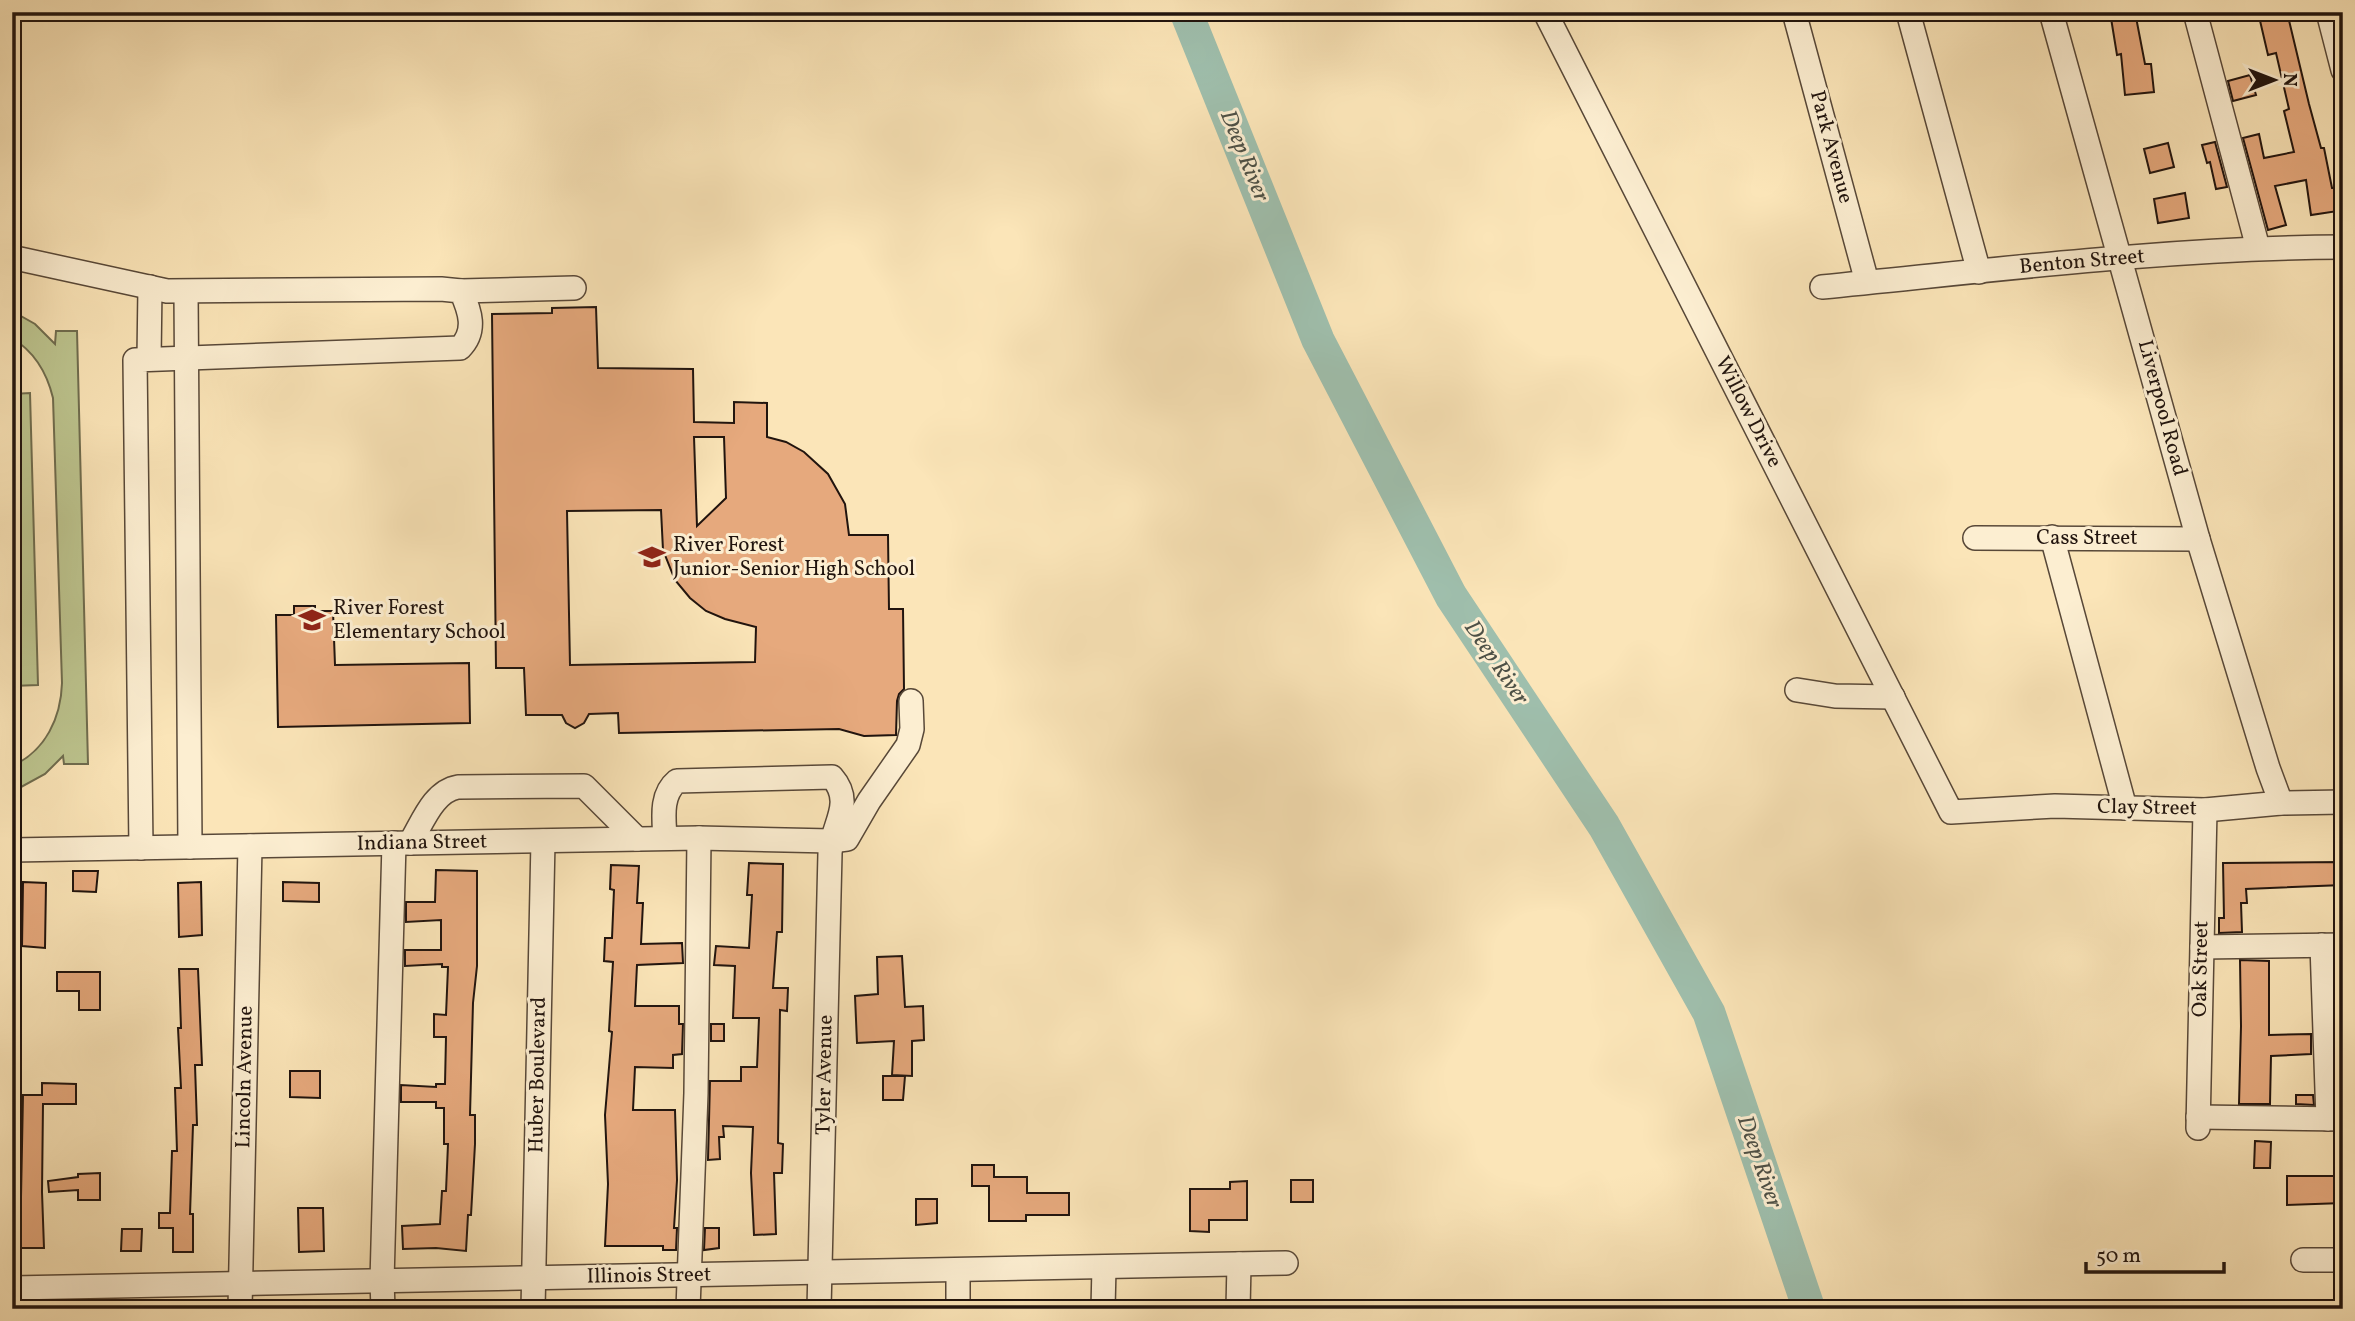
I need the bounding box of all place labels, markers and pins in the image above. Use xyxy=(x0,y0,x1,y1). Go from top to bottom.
place label: River Forest Junior-Senior High School xyxy=(673,531,915,584)
school or university icon: River Forest Junior-Senior High School xyxy=(637,542,667,572)
place label: River Forest Elementary School xyxy=(333,594,506,647)
school or university icon: River Forest Elementary School xyxy=(297,605,327,635)

